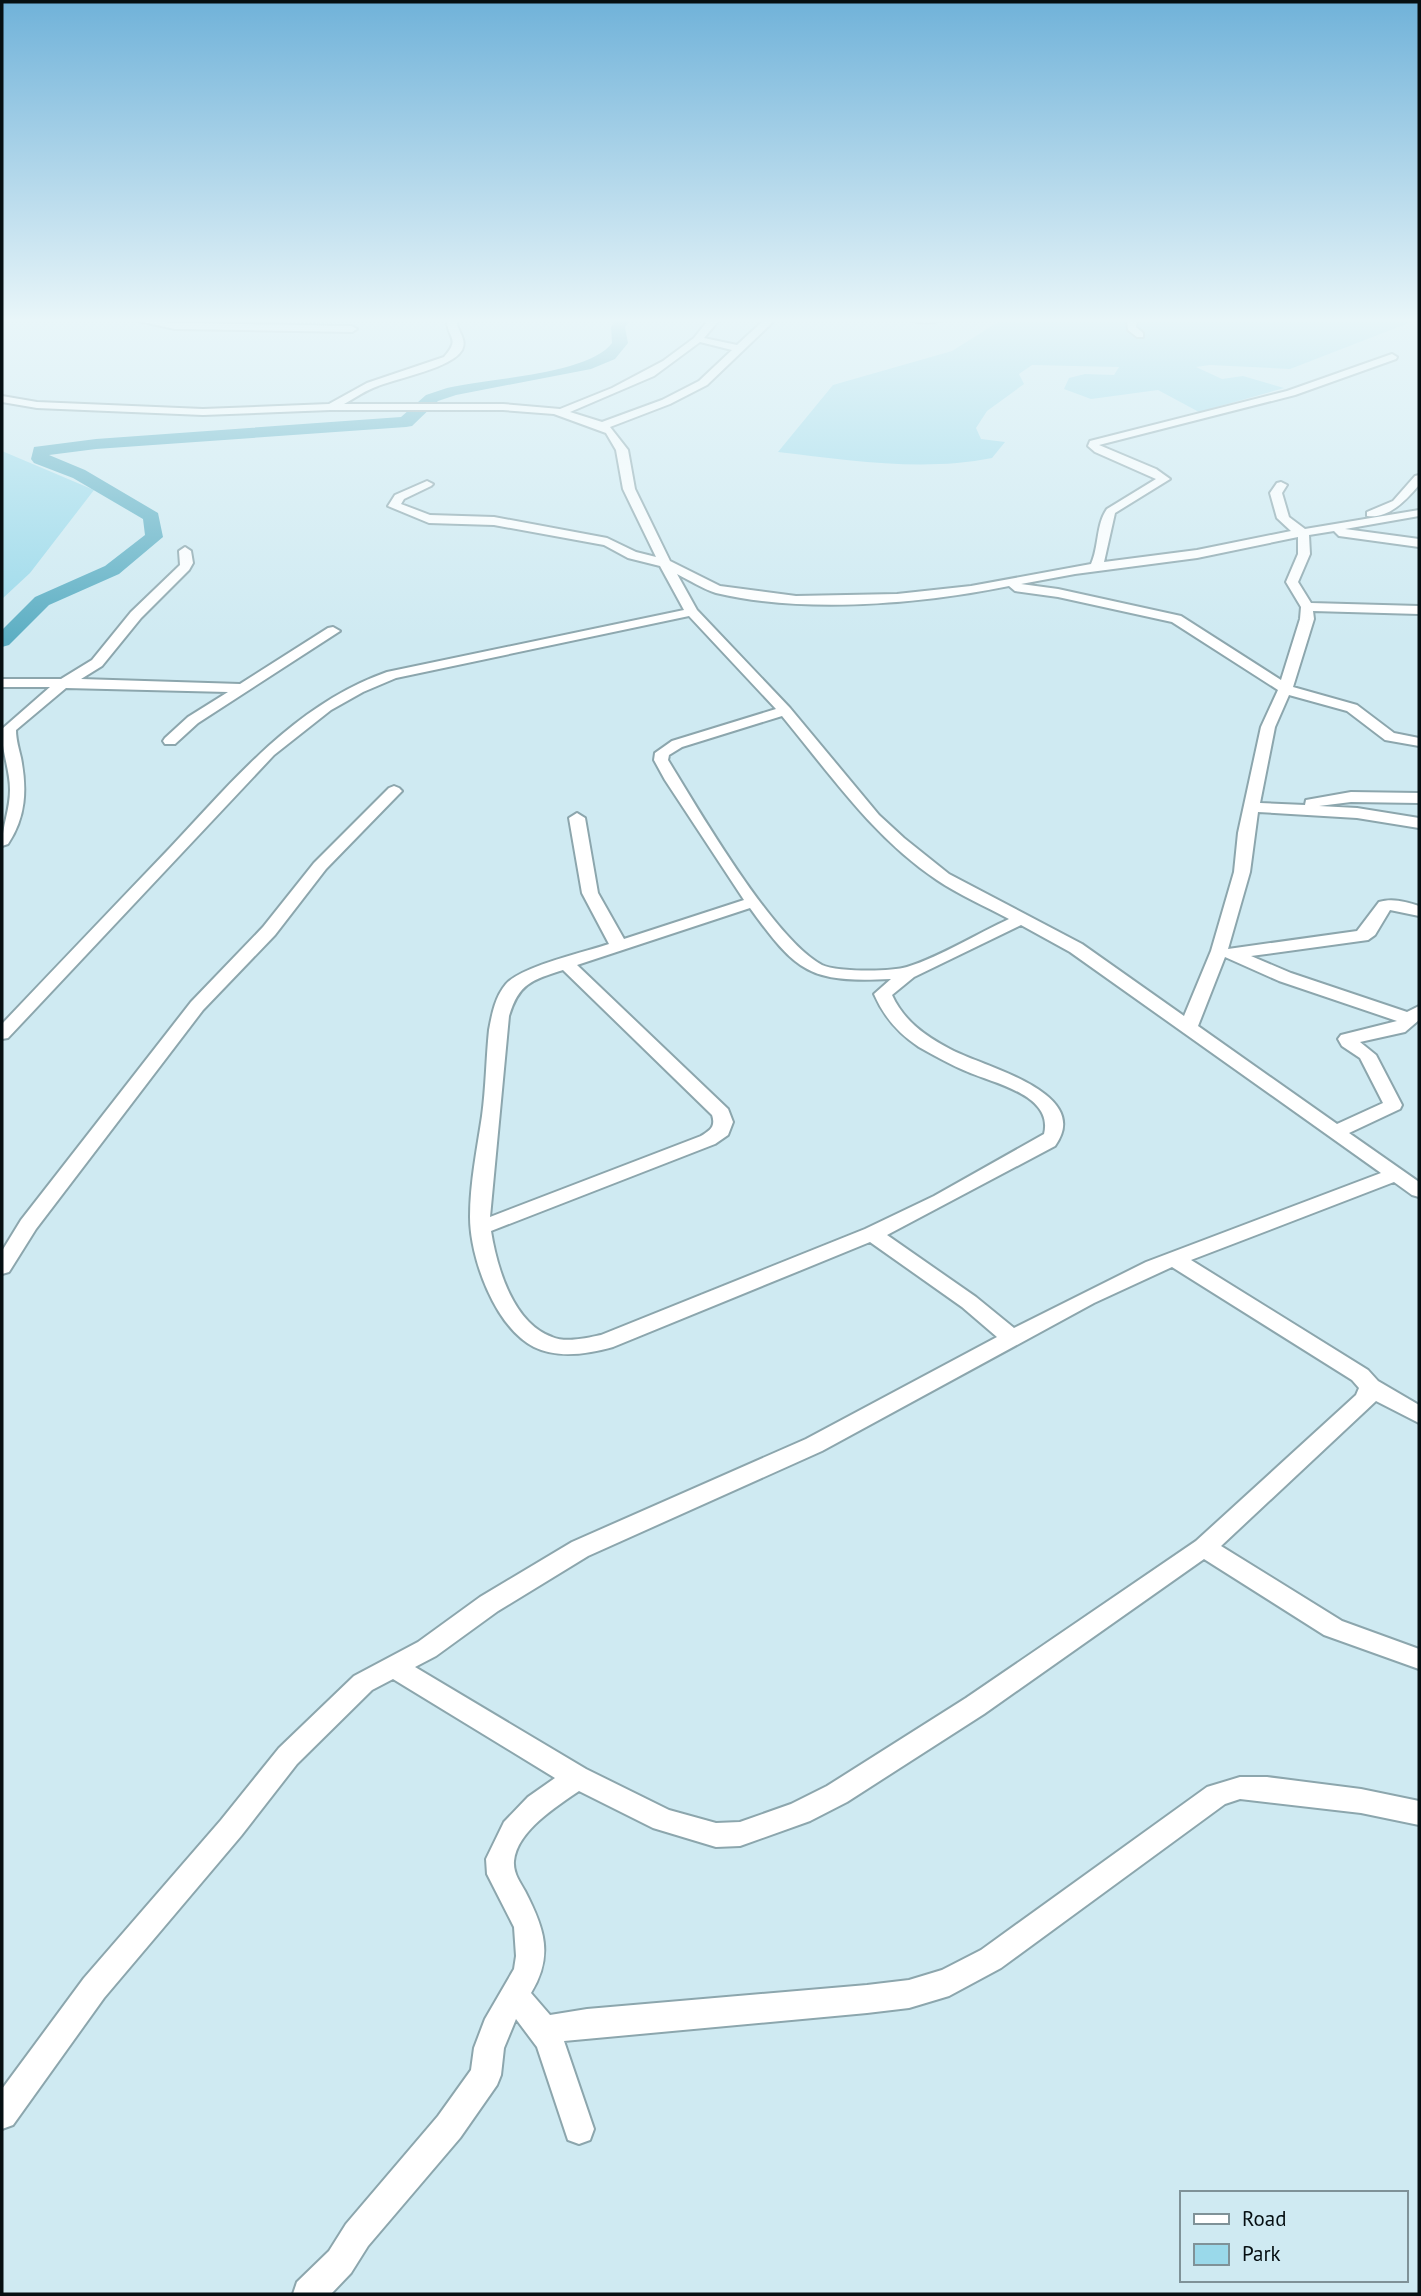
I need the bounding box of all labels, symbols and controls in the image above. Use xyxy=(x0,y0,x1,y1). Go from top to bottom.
legend xyxy=(1180,2191,1407,2282)
text: Road xyxy=(1242,2205,1286,2232)
text: Park xyxy=(1242,2240,1281,2267)

